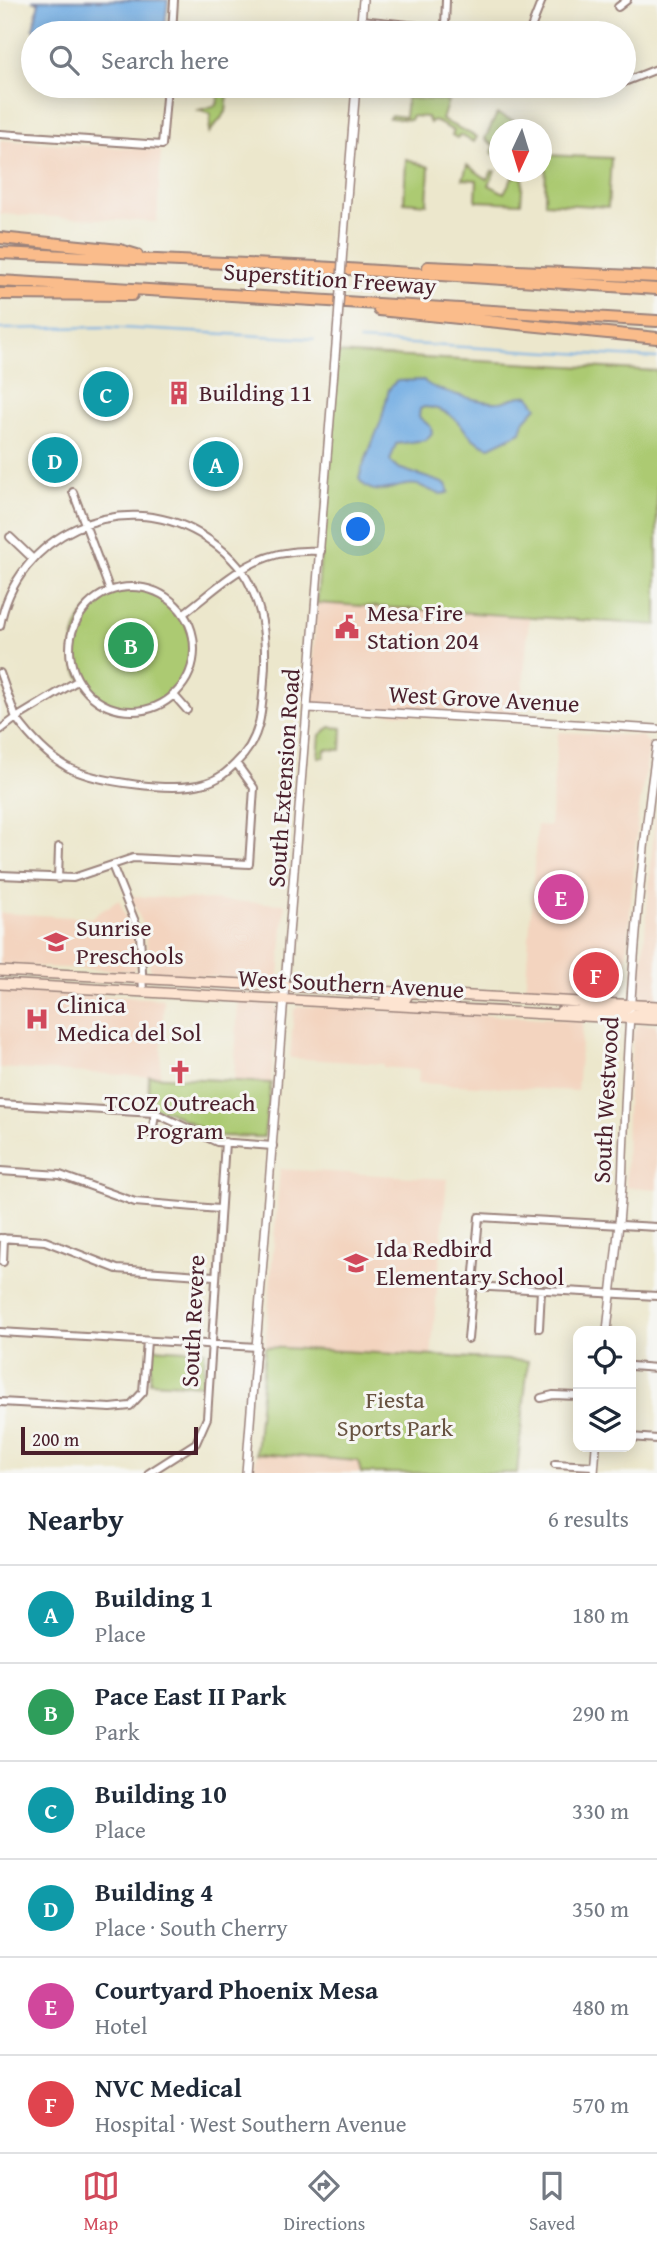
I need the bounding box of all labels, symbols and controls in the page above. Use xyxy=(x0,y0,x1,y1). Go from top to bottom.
search box xyxy=(21,21,636,98)
text: Search here xyxy=(101,40,229,79)
icon: search xyxy=(45,41,83,79)
north arrow xyxy=(489,119,552,182)
street label: Superstition Freeway xyxy=(222,254,438,303)
pin: C xyxy=(83,368,129,420)
place label: Building 11 xyxy=(199,375,312,410)
building icon: Building 11 xyxy=(165,379,193,407)
pin: D xyxy=(32,434,78,486)
pin: A xyxy=(193,438,239,490)
your location xyxy=(341,512,375,546)
place label: Mesa Fire Station 204 xyxy=(367,595,479,658)
public building icon: Mesa Fire Station 204 xyxy=(333,613,361,641)
pin: B xyxy=(108,619,154,671)
street label: South Extension Road xyxy=(258,667,309,889)
street label: West Grove Avenue xyxy=(388,676,580,721)
pin: E xyxy=(538,871,584,923)
place label: Sunrise Preschools xyxy=(76,910,184,973)
school or university icon: Sunrise Preschools xyxy=(42,928,70,956)
pin: F xyxy=(573,949,619,1001)
street label: West Southern Avenue xyxy=(237,960,465,1007)
place label: Clinica Medica del Sol xyxy=(57,987,202,1050)
hospital icon: Clinica Medica del Sol xyxy=(23,1005,51,1033)
street label: South Westwood xyxy=(584,1016,627,1184)
church icon: TCOZ Outreach Program xyxy=(166,1058,194,1086)
place label: TCOZ Outreach Program xyxy=(104,1085,256,1148)
place label: Ida Redbird Elementary School xyxy=(376,1231,564,1294)
school or university icon: Ida Redbird Elementary School xyxy=(342,1249,370,1277)
street label: South Revere xyxy=(172,1254,213,1388)
map controls xyxy=(573,1326,636,1452)
button: locate xyxy=(573,1326,636,1389)
park label: Fiesta Sports Park xyxy=(337,1382,454,1445)
button: layers xyxy=(573,1389,636,1452)
scale bar xyxy=(21,1424,198,1456)
text: 200 m xyxy=(32,1425,79,1453)
text: Nearby xyxy=(28,1497,124,1541)
text: 6 results xyxy=(548,1502,629,1535)
text: Building 1 xyxy=(95,1578,213,1617)
text: A xyxy=(44,1598,58,1631)
text: 180 m xyxy=(572,1598,629,1631)
text: Place xyxy=(95,1617,146,1650)
text: Pace East II Park xyxy=(95,1676,286,1715)
text: B xyxy=(44,1696,58,1729)
text: 290 m xyxy=(572,1696,629,1729)
text: Park xyxy=(95,1715,139,1748)
text: Building 10 xyxy=(95,1774,227,1813)
text: C xyxy=(44,1794,58,1827)
text: 330 m xyxy=(572,1794,629,1827)
text: Place xyxy=(95,1813,146,1846)
text: Building 4 xyxy=(95,1872,213,1911)
text: D xyxy=(44,1892,58,1925)
text: 350 m xyxy=(572,1892,629,1925)
text: Place · South Cherry xyxy=(95,1911,288,1944)
text: Courtyard Phoenix Mesa xyxy=(95,1970,378,2009)
text: E xyxy=(45,1990,57,2023)
text: 480 m xyxy=(572,1990,629,2023)
text: Hotel xyxy=(95,2009,147,2042)
text: NVC Medical xyxy=(95,2068,242,2107)
text: F xyxy=(45,2088,57,2121)
text: 570 m xyxy=(572,2088,629,2121)
text: Hospital · West Southern Avenue xyxy=(95,2107,407,2140)
tab: Map xyxy=(82,2167,120,2237)
tab: Directions xyxy=(284,2167,365,2237)
tab: Saved xyxy=(529,2167,575,2237)

